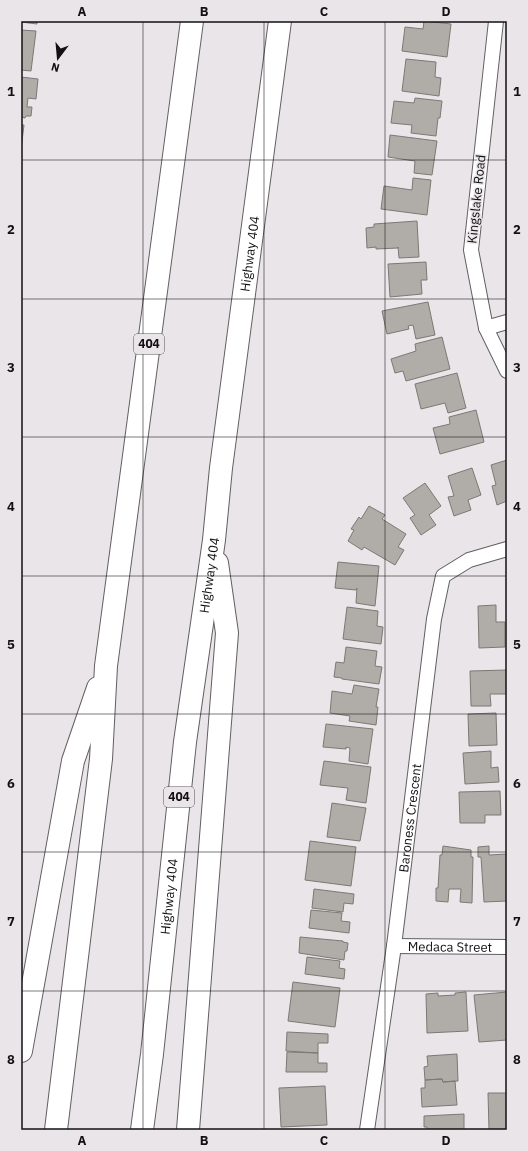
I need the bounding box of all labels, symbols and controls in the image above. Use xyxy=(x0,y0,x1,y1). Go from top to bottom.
text: A xyxy=(78,3,87,20)
text: B xyxy=(200,3,209,20)
text: C xyxy=(320,3,329,20)
text: D xyxy=(441,3,451,20)
north arrow xyxy=(38,38,78,78)
text: N xyxy=(49,60,61,75)
text: 1 xyxy=(7,83,15,100)
text: 1 xyxy=(513,83,521,100)
street label: Kingslake Road xyxy=(463,154,490,244)
street label: Highway 404 xyxy=(236,215,263,293)
text: 2 xyxy=(7,221,15,238)
text: 2 xyxy=(513,221,521,238)
road number: 404 xyxy=(134,334,164,354)
text: 3 xyxy=(7,359,15,376)
text: 3 xyxy=(513,359,521,376)
text: 4 xyxy=(7,498,15,515)
text: 4 xyxy=(513,498,521,515)
street label: Highway 404 xyxy=(196,536,223,614)
text: 5 xyxy=(7,636,15,653)
text: 5 xyxy=(513,636,521,653)
street label: Baroness Crescent xyxy=(395,763,425,873)
text: 6 xyxy=(7,775,15,792)
text: 6 xyxy=(513,775,521,792)
road number: 404 xyxy=(164,787,194,807)
street label: Highway 404 xyxy=(157,857,182,935)
text: 7 xyxy=(7,913,15,930)
text: 7 xyxy=(513,913,521,930)
street label: Medaca Street xyxy=(408,938,492,956)
text: 8 xyxy=(7,1051,15,1068)
text: 8 xyxy=(513,1051,521,1068)
text: A xyxy=(78,1132,87,1149)
text: B xyxy=(200,1132,209,1149)
text: C xyxy=(320,1132,329,1149)
text: D xyxy=(441,1132,451,1149)

